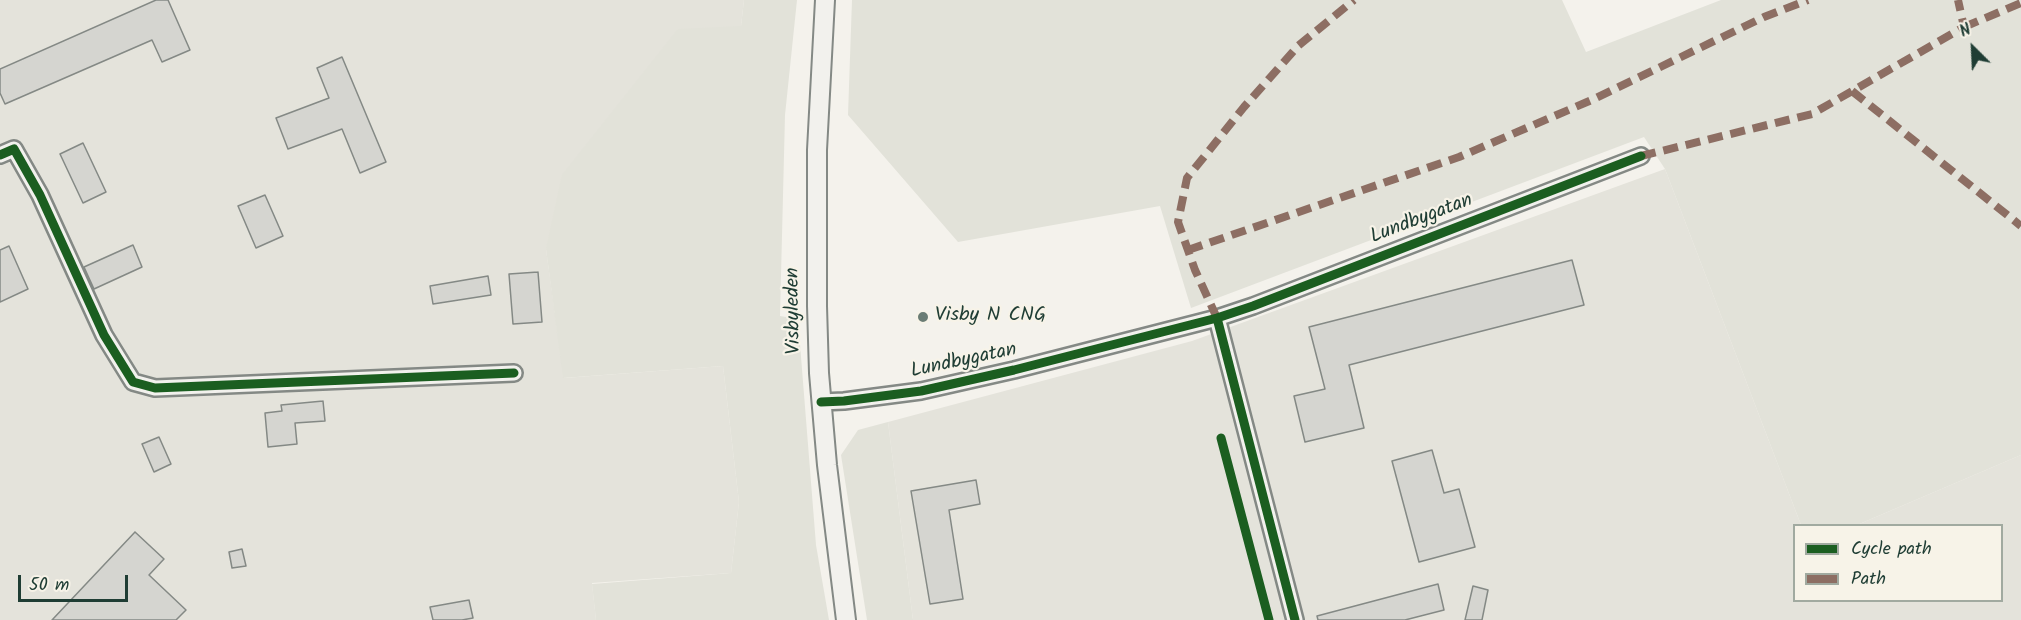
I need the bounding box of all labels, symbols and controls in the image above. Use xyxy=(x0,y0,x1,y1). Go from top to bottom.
north arrow xyxy=(1943,18,2003,78)
text: N xyxy=(1956,18,1975,45)
street label: Lundbygatan xyxy=(1367,189,1477,251)
street label: Visbyleden xyxy=(782,267,808,355)
place label: Visby N CNG xyxy=(935,305,1046,329)
marker: Visby N CNG xyxy=(916,310,930,324)
street label: Lundbygatan xyxy=(909,339,1019,385)
legend xyxy=(1793,524,2003,602)
text: Cycle path xyxy=(1851,535,1932,564)
scale bar xyxy=(21,563,130,601)
text: Path xyxy=(1851,565,1886,594)
text: 50 m xyxy=(29,571,69,600)

